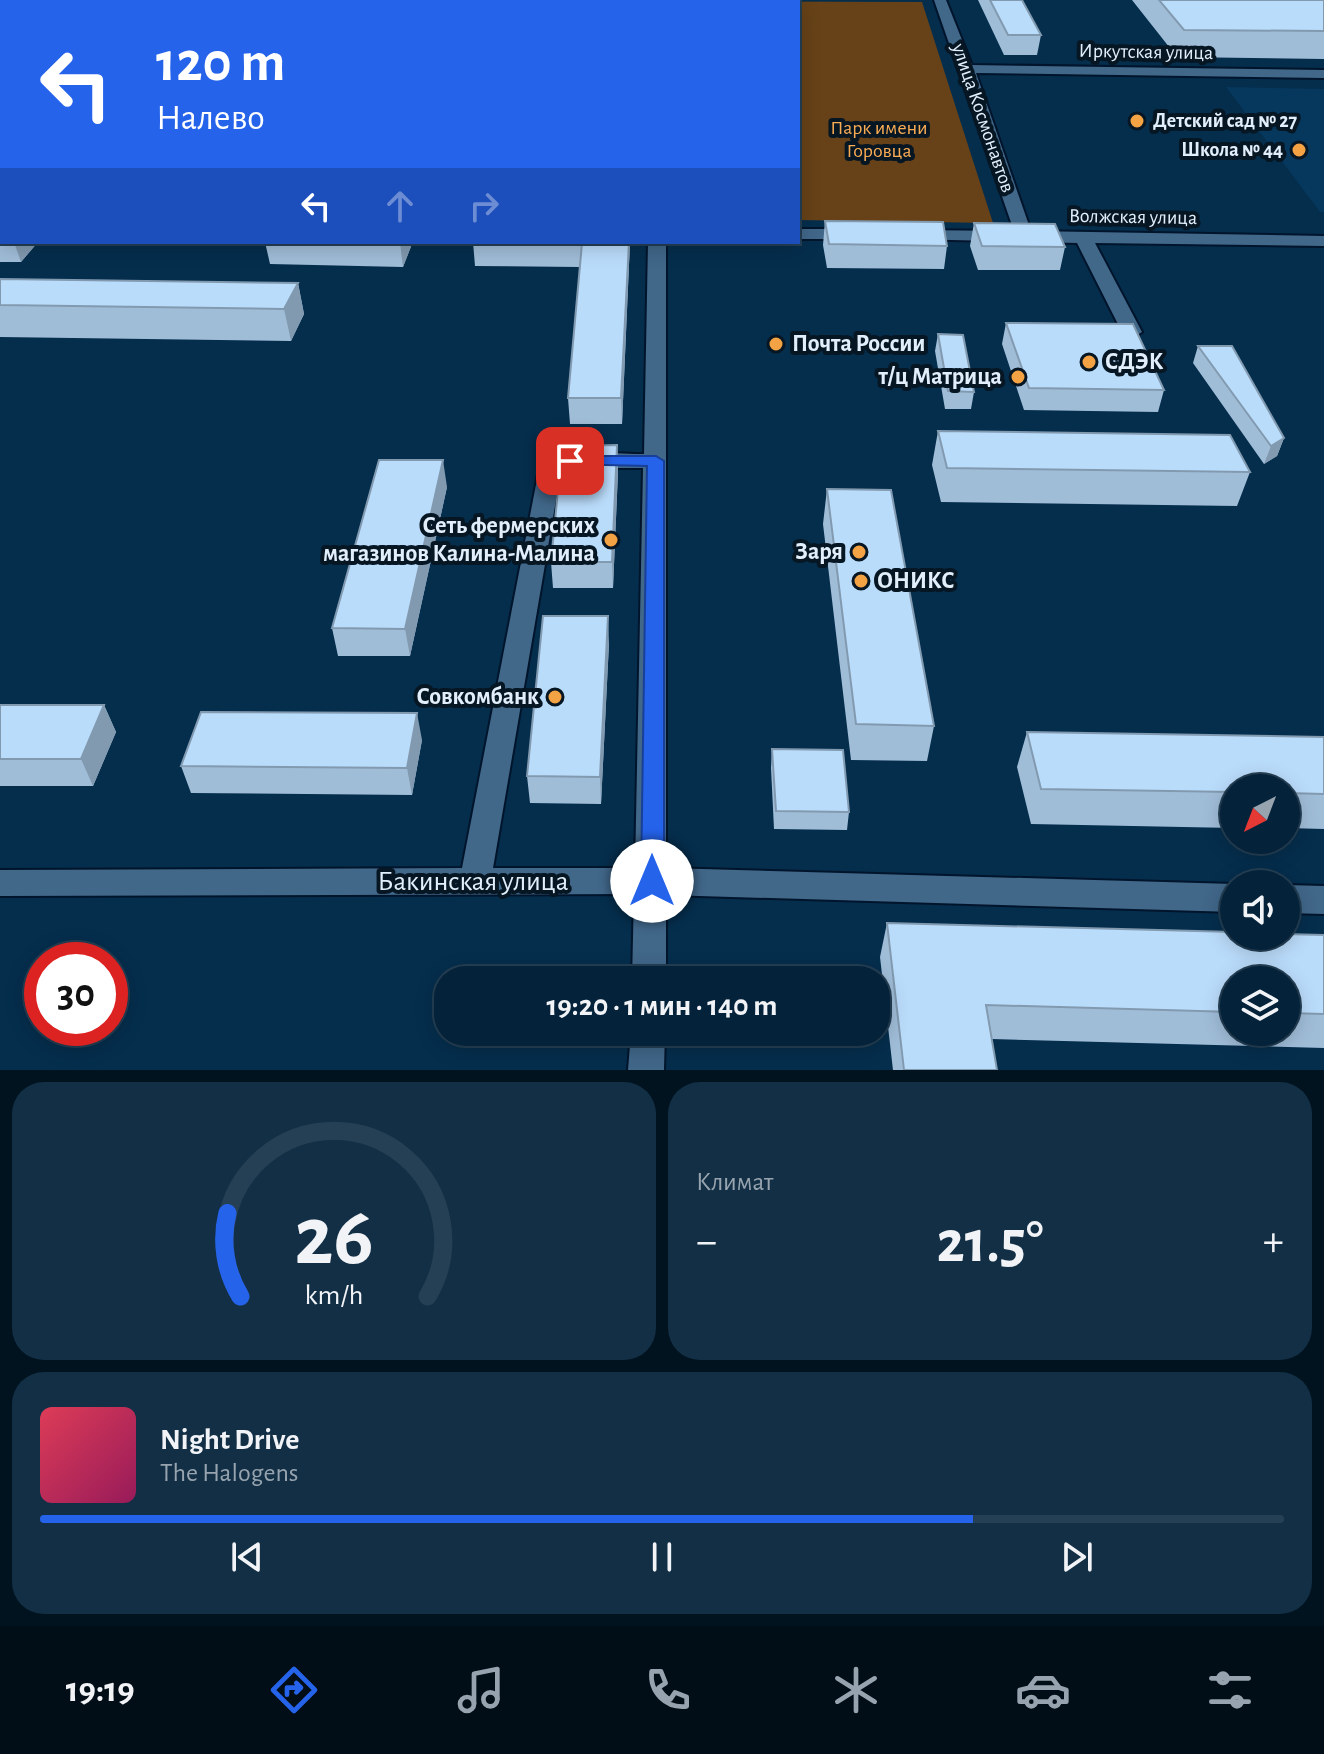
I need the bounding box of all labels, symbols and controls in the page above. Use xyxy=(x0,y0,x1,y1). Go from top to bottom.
icon: left xyxy=(24,32,128,136)
text: 120 m xyxy=(156,35,285,91)
street label: улица Космонавтов xyxy=(948,40,1018,195)
street label: Иркутская улица xyxy=(1078,41,1214,63)
text: Налево xyxy=(156,100,265,136)
place label: Детский сад № 27 xyxy=(1153,111,1298,131)
marker: Детский сад № 27 xyxy=(1128,112,1146,130)
park label: Парк имени Горовца xyxy=(830,118,928,161)
place label: Школа № 44 xyxy=(1181,140,1283,160)
marker: Школа № 44 xyxy=(1290,141,1308,159)
icon: left xyxy=(294,184,338,228)
icon: ahead xyxy=(378,184,422,228)
icon: right xyxy=(462,184,506,228)
street label: Волжская улица xyxy=(1069,206,1197,228)
place label: Почта России xyxy=(792,332,925,356)
marker: Почта России xyxy=(767,335,785,353)
place label: СДЭК xyxy=(1105,350,1164,374)
marker: СДЭК xyxy=(1080,353,1098,371)
place label: т/ц Матрица xyxy=(877,365,1002,389)
marker: т/ц Матрица xyxy=(1009,368,1027,386)
pin xyxy=(536,427,604,495)
icon: arrive xyxy=(548,439,592,483)
place label: Сеть фермерских магазинов Калина-Малина xyxy=(323,514,595,566)
marker: Сеть фермерских магазинов Калина-Малина xyxy=(602,531,620,549)
place label: Заря xyxy=(795,540,843,564)
marker: Заря xyxy=(850,543,868,561)
place label: ОНИКС xyxy=(877,569,955,593)
marker: ОНИКС xyxy=(852,572,870,590)
place label: Совкомбанк xyxy=(416,685,539,709)
marker: Совкомбанк xyxy=(546,688,564,706)
north arrow xyxy=(1220,774,1300,854)
map controls xyxy=(1220,774,1300,1046)
position arrow xyxy=(610,839,694,923)
street label: Бакинская улица xyxy=(377,868,569,896)
button: sound xyxy=(1220,870,1300,950)
speed limit sign: 30 xyxy=(24,942,128,1046)
button: layers xyxy=(1220,966,1300,1046)
text: 19:20 · 1 мин · 140 m xyxy=(547,991,777,1021)
text: Климат xyxy=(696,1169,773,1195)
text: 26 xyxy=(294,1196,374,1280)
text: 21.5° xyxy=(936,1213,1044,1273)
text: − xyxy=(696,1220,717,1264)
text: + xyxy=(1263,1220,1284,1264)
text: km/h xyxy=(305,1281,363,1310)
text: Night Drive xyxy=(160,1425,299,1455)
text: The Halogens xyxy=(160,1460,298,1486)
icon: previous xyxy=(225,1535,269,1579)
icon: pause xyxy=(640,1535,684,1579)
icon: next xyxy=(1055,1535,1099,1579)
icon: directions xyxy=(266,1662,322,1718)
icon: music xyxy=(453,1662,509,1718)
icon: phone xyxy=(640,1662,696,1718)
icon: climate xyxy=(828,1662,884,1718)
icon: car xyxy=(1015,1662,1071,1718)
icon: filters xyxy=(1202,1662,1258,1718)
text: 19:19 xyxy=(66,1672,135,1708)

